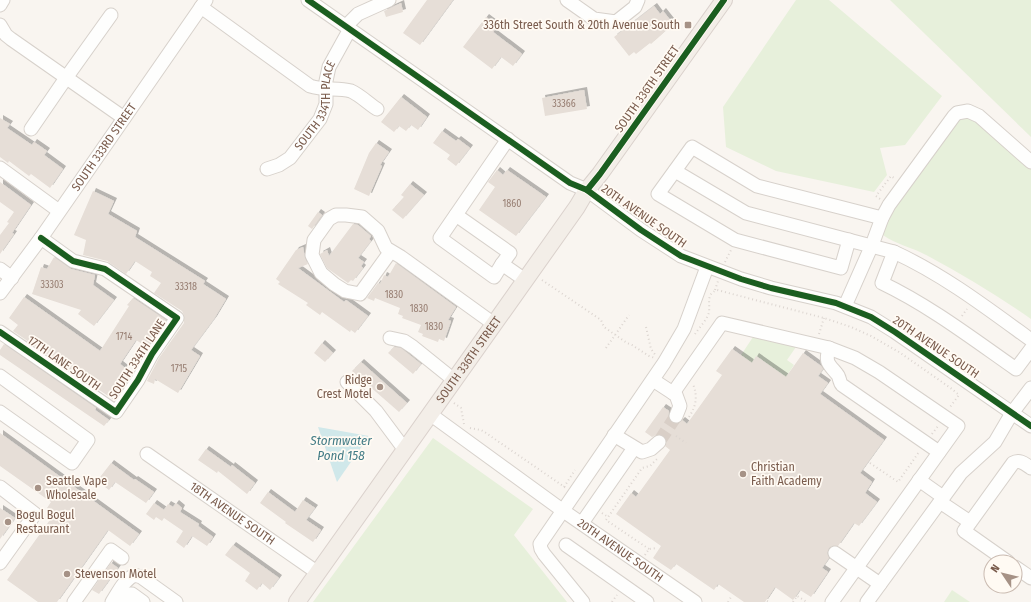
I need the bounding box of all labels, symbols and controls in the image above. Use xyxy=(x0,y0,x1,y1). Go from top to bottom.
place label: 336th Street South & 20th Avenue South xyxy=(483,18,680,32)
marker: 336th Street South & 20th Avenue South xyxy=(683,20,693,30)
street label: SOUTH 336TH STREET xyxy=(612,43,682,135)
street label: SOUTH 334TH PLACE xyxy=(292,58,338,153)
house number: 33366 xyxy=(552,98,576,110)
street label: SOUTH 333RD STREET xyxy=(69,100,139,194)
street label: 20TH AVENUE SOUTH xyxy=(599,181,689,251)
house number: 1860 xyxy=(502,198,522,210)
house number: 33303 xyxy=(40,279,64,291)
house number: 33318 xyxy=(175,281,197,293)
house number: 1830 xyxy=(385,289,403,301)
house number: 1830 xyxy=(410,303,428,315)
street label: SOUTH 336TH STREET xyxy=(433,313,504,406)
street label: 20TH AVENUE SOUTH xyxy=(890,313,982,381)
street label: SOUTH 334TH LANE xyxy=(106,316,168,402)
house number: 1830 xyxy=(425,321,443,333)
house number: 1714 xyxy=(116,331,132,343)
street label: 17TH LANE SOUTH xyxy=(25,333,103,393)
house number: 1715 xyxy=(171,363,188,375)
place label: Ridge Crest Motel xyxy=(317,373,372,401)
marker: Ridge Crest Motel xyxy=(375,382,385,392)
water label: Stormwater Pond 158 xyxy=(309,433,372,463)
place label: Christian Faith Academy xyxy=(751,460,822,488)
marker: Christian Faith Academy xyxy=(738,469,748,479)
place label: Seattle Vape Wholesale xyxy=(46,474,107,502)
street label: 18TH AVENUE SOUTH xyxy=(187,479,278,548)
marker: Seattle Vape Wholesale xyxy=(33,483,43,493)
place label: Bogul Bogul Restaurant xyxy=(16,508,75,536)
street label: 20TH AVENUE SOUTH xyxy=(575,516,666,585)
marker: Bogul Bogul Restaurant xyxy=(3,517,13,527)
north arrow xyxy=(983,554,1023,594)
text: N xyxy=(988,562,1002,575)
place label: Stevenson Motel xyxy=(75,567,156,581)
marker: Stevenson Motel xyxy=(62,569,72,579)

